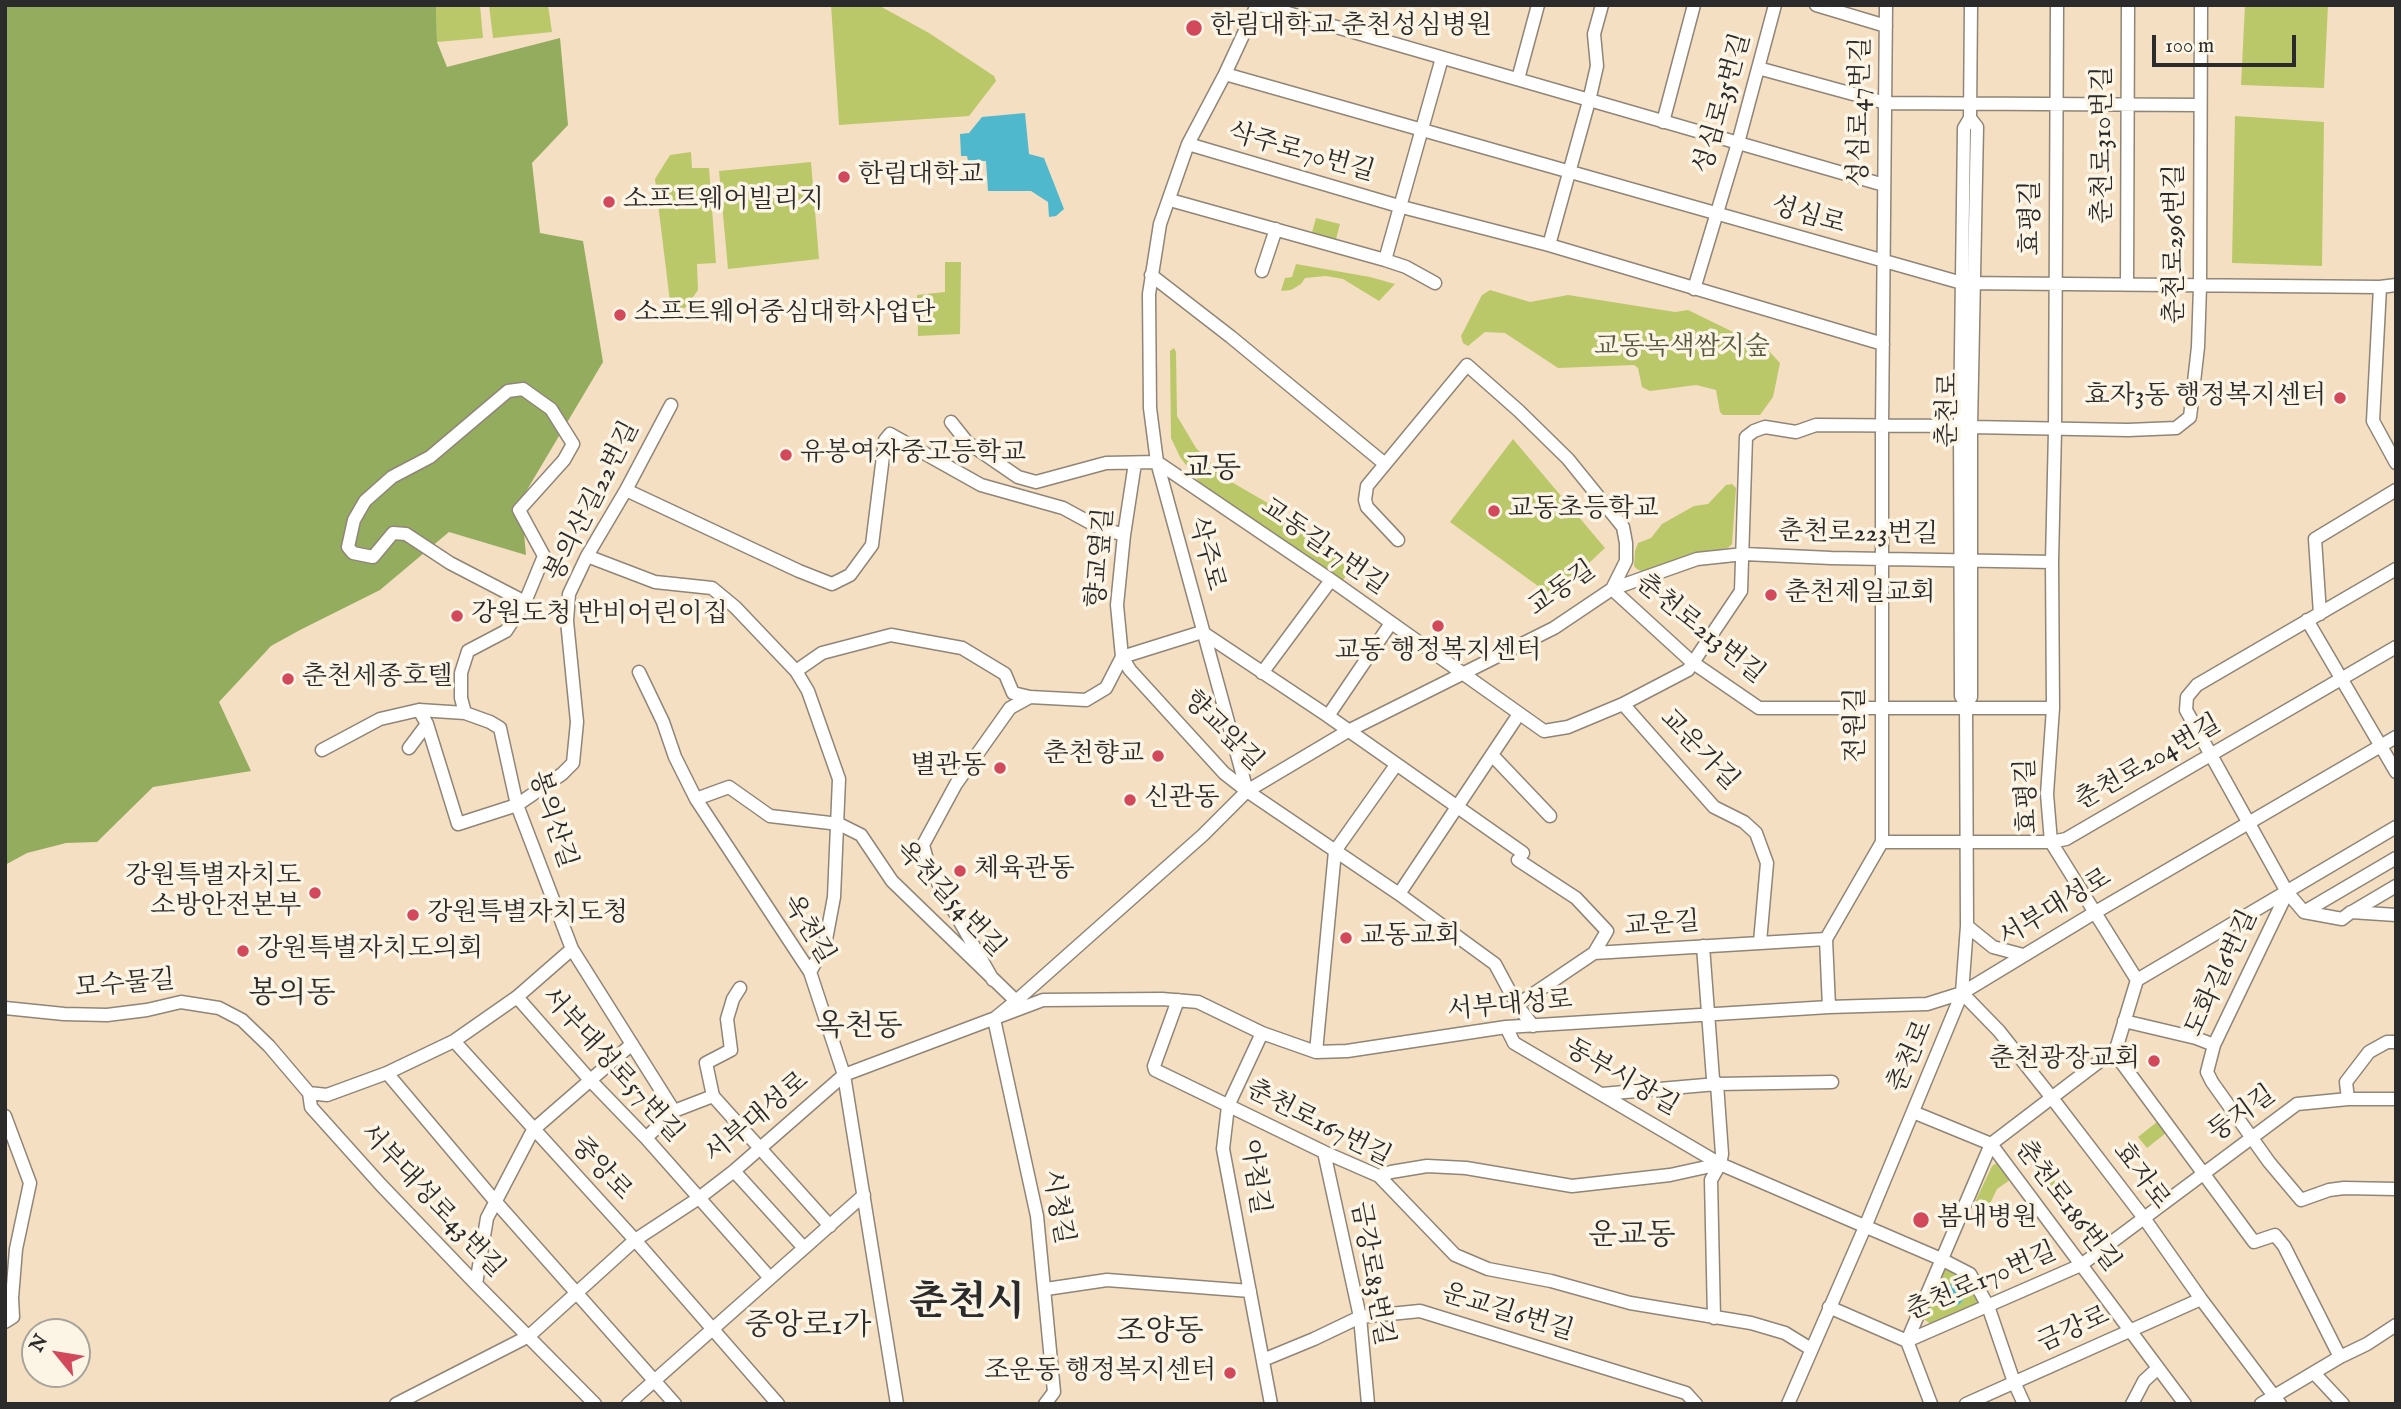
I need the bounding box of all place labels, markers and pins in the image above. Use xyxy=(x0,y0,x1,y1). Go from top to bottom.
place label: 한림대학교 춘천성심병원 xyxy=(1210,12,1492,44)
marker: 한림대학교 춘천성심병원 xyxy=(1184,18,1204,38)
place label: 한림대학교 xyxy=(858,161,984,193)
marker: 한림대학교 xyxy=(836,169,852,185)
place label: 소프트웨어빌리지 xyxy=(623,186,824,218)
marker: 소프트웨어빌리지 xyxy=(601,194,617,210)
place label: 소프트웨어중심대학사업단 xyxy=(634,299,935,331)
marker: 소프트웨어중심대학사업단 xyxy=(612,307,628,323)
place label: 효자3동 행정복지센터 xyxy=(2085,382,2326,414)
marker: 효자3동 행정복지센터 xyxy=(2332,390,2348,406)
place label: 유봉여자중고등학교 xyxy=(800,439,1026,471)
marker: 유봉여자중고등학교 xyxy=(778,447,794,463)
place label: 교동초등학교 xyxy=(1508,495,1659,527)
marker: 교동초등학교 xyxy=(1486,503,1502,519)
place label: 춘천제일교회 xyxy=(1785,579,1936,611)
marker: 춘천제일교회 xyxy=(1763,587,1779,603)
place label: 강원도청 반비어린이집 xyxy=(471,600,728,632)
marker: 강원도청 반비어린이집 xyxy=(449,608,465,624)
marker: 교동 행정복지센터 xyxy=(1430,618,1446,634)
place label: 교동 행정복지센터 xyxy=(1335,637,1541,669)
place label: 춘천세종호텔 xyxy=(302,663,453,695)
marker: 춘천세종호텔 xyxy=(280,671,296,687)
place label: 춘천향교 xyxy=(1044,740,1144,772)
marker: 춘천향교 xyxy=(1150,748,1166,764)
place label: 별관동 xyxy=(911,752,986,784)
marker: 별관동 xyxy=(992,760,1008,776)
place label: 신관동 xyxy=(1144,784,1219,816)
marker: 신관동 xyxy=(1122,792,1138,808)
place label: 체육관동 xyxy=(974,855,1074,887)
place label: 강원특별자치도 소방안전본부 xyxy=(125,862,301,924)
marker: 체육관동 xyxy=(952,863,968,879)
marker: 강원특별자치도 소방안전본부 xyxy=(307,885,323,901)
place label: 강원특별자치도청 xyxy=(427,899,628,931)
marker: 강원특별자치도청 xyxy=(405,907,421,923)
place label: 교동교회 xyxy=(1360,922,1460,954)
marker: 교동교회 xyxy=(1338,930,1354,946)
place label: 강원특별자치도의회 xyxy=(257,935,483,967)
marker: 강원특별자치도의회 xyxy=(235,943,251,959)
place label: 춘천광장교회 xyxy=(1989,1045,2140,1077)
marker: 춘천광장교회 xyxy=(2146,1053,2162,1069)
place label: 봄내병원 xyxy=(1937,1204,2037,1236)
marker: 봄내병원 xyxy=(1911,1210,1931,1230)
place label: 조운동 행정복지센터 xyxy=(984,1357,1216,1389)
marker: 조운동 행정복지센터 xyxy=(1222,1365,1238,1381)

